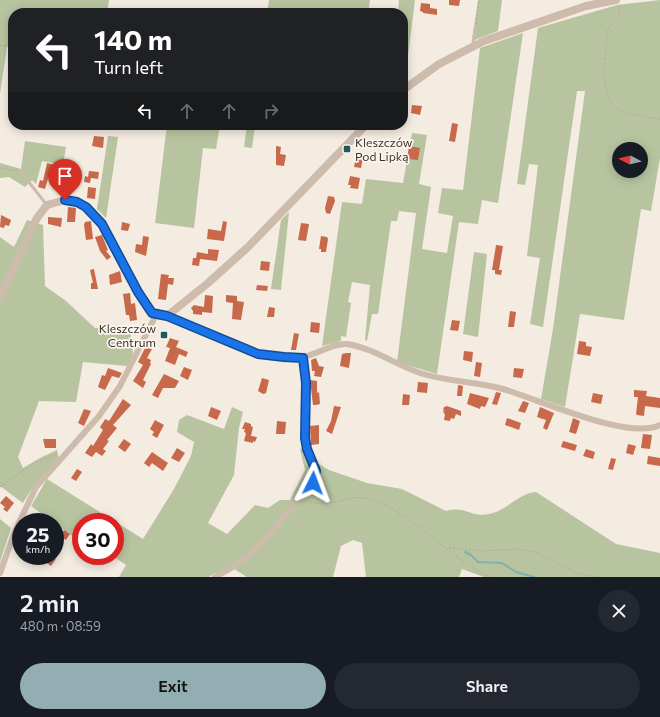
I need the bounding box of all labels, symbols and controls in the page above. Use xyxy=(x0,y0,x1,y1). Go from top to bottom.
text: 140 m xyxy=(94,22,172,56)
icon: left xyxy=(28,24,80,76)
text: Turn left xyxy=(94,56,163,78)
icon: left xyxy=(134,100,156,122)
icon: ahead xyxy=(176,100,198,122)
icon: ahead xyxy=(218,100,240,122)
icon: right xyxy=(260,100,282,122)
place label: Kleszczów Pod Lipką xyxy=(355,135,413,163)
north arrow xyxy=(612,142,648,178)
map controls xyxy=(612,142,648,178)
marker: Kleszczów Pod Lipką xyxy=(342,144,352,154)
pin xyxy=(48,159,82,200)
icon: arrive xyxy=(54,165,76,187)
place label: Kleszczów Centrum xyxy=(99,321,156,349)
marker: Kleszczów Centrum xyxy=(159,330,169,340)
position arrow xyxy=(292,462,334,504)
speed limit sign: 30 xyxy=(72,513,124,565)
text: 25 xyxy=(26,522,50,546)
text: km/h xyxy=(26,543,50,555)
text: 2 min xyxy=(20,588,79,617)
button: close xyxy=(598,590,640,632)
text: 480 m · 08:59 xyxy=(20,618,101,634)
button: Exit xyxy=(20,663,326,709)
button: Share xyxy=(334,663,640,709)

